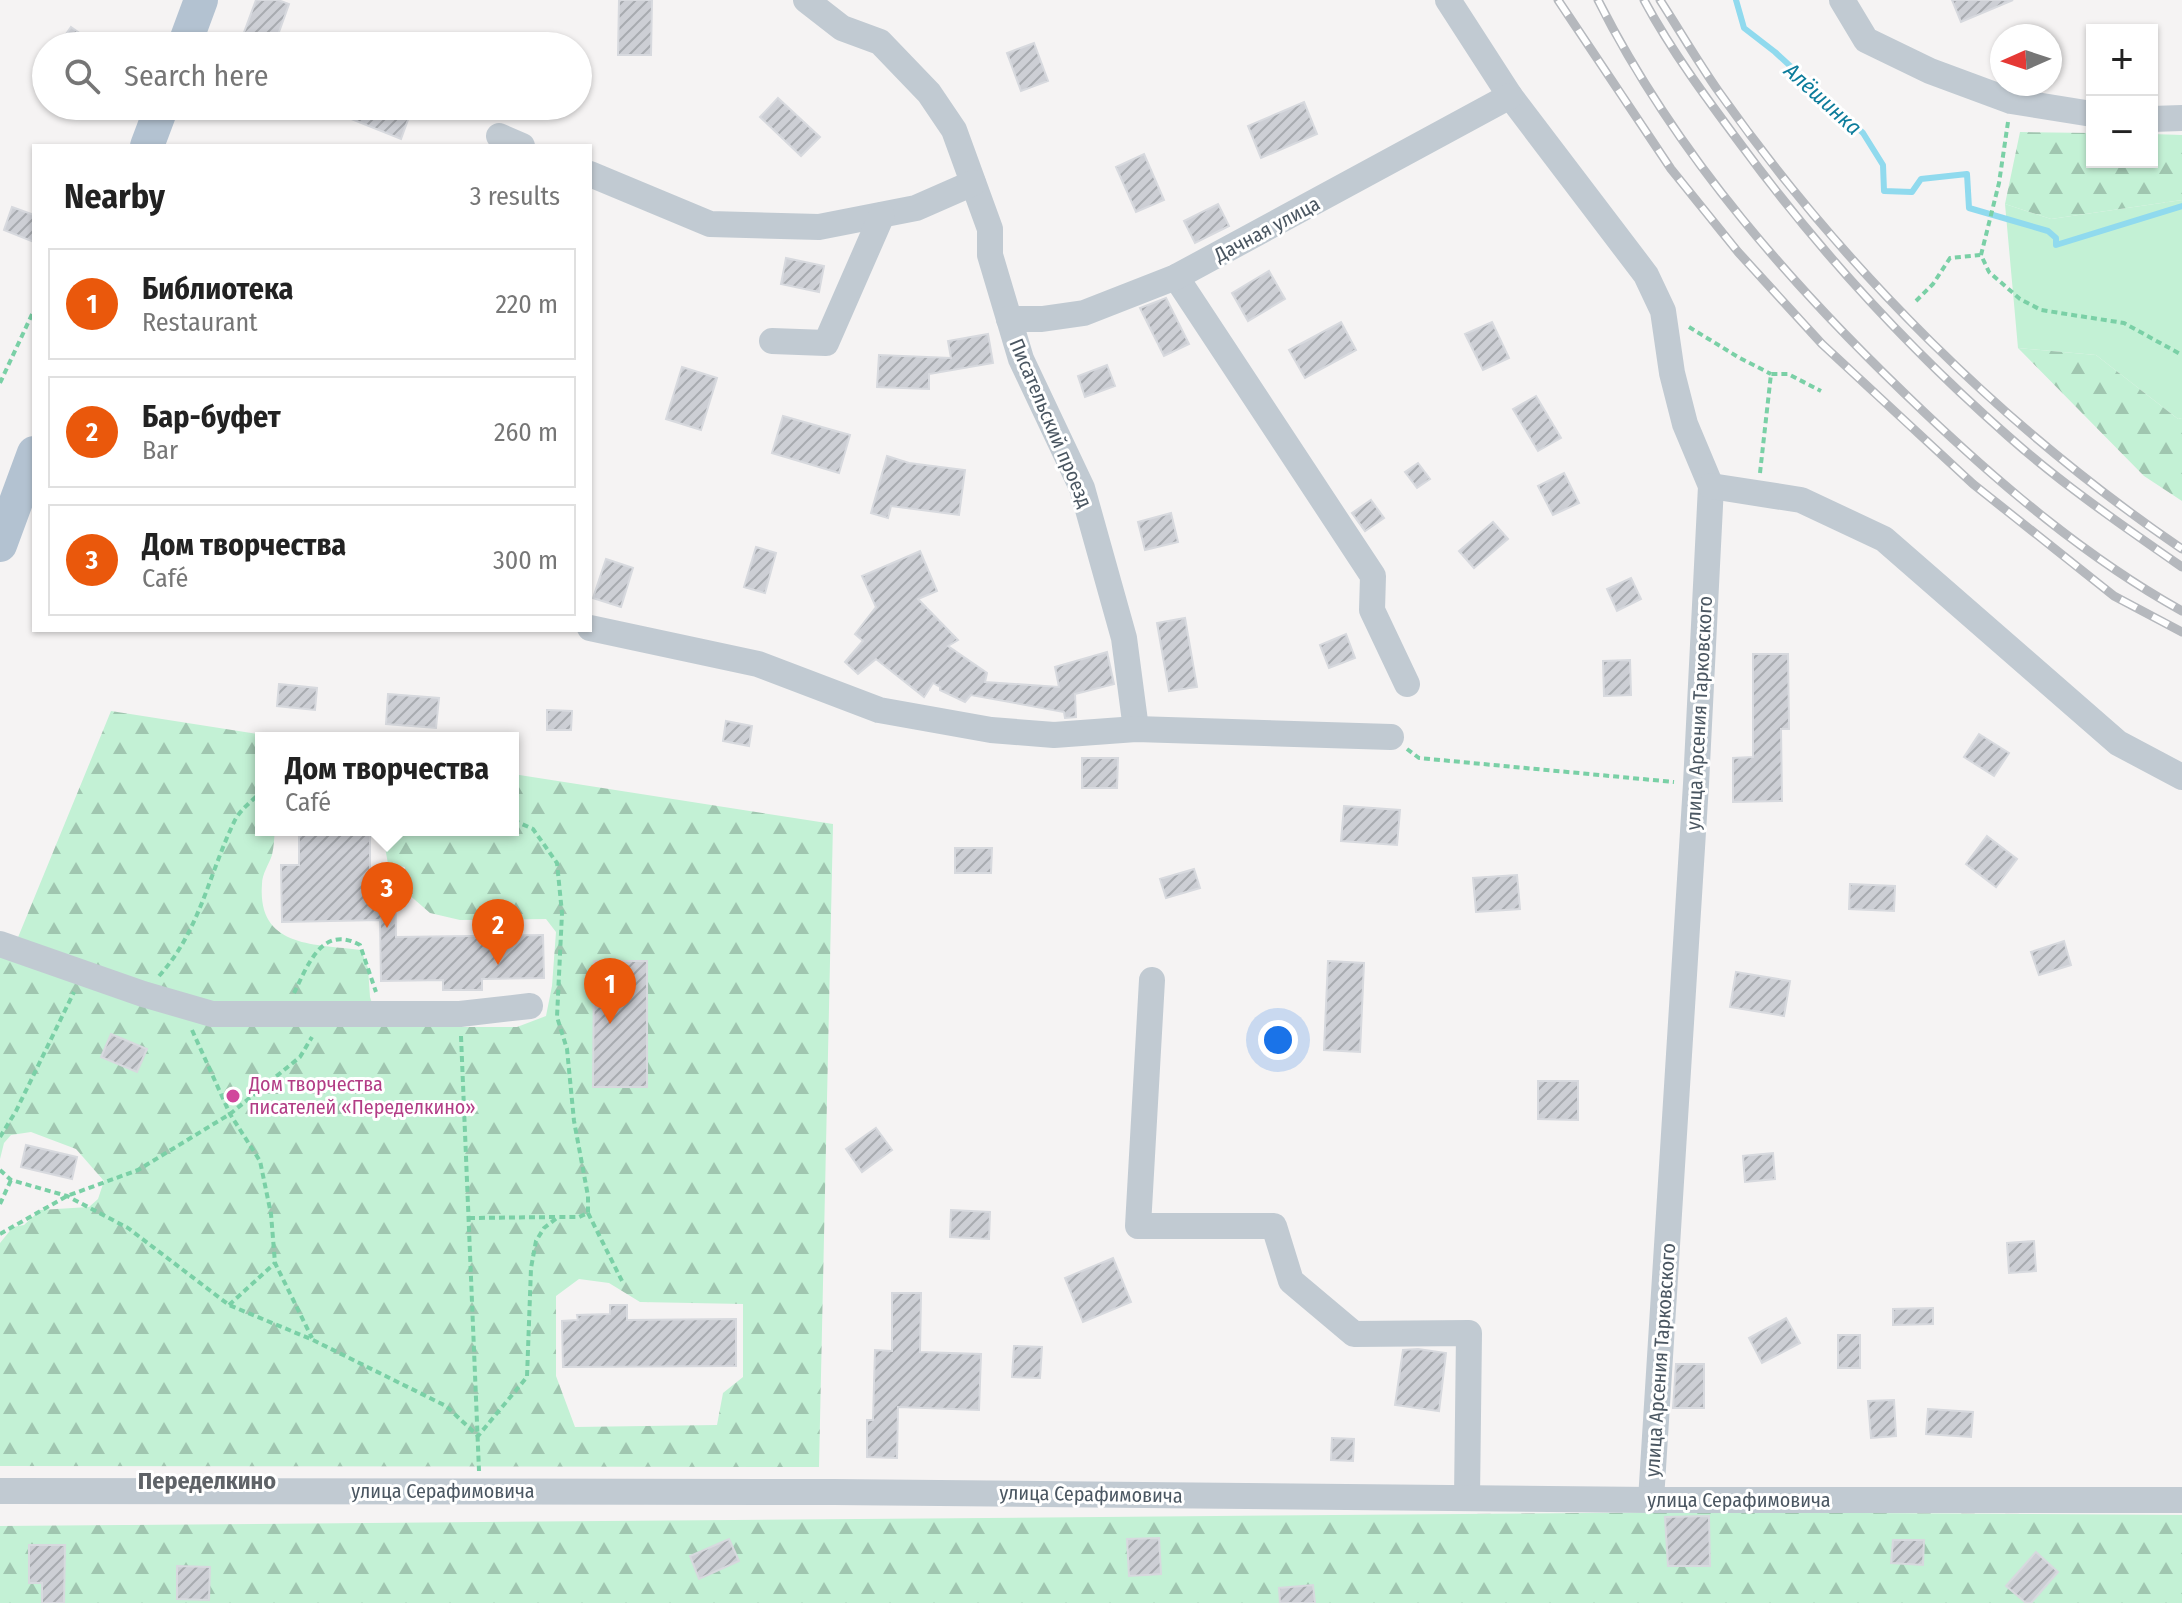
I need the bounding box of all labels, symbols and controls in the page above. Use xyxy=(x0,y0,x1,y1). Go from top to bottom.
north arrow xyxy=(1990,24,2062,96)
map controls xyxy=(2086,24,2158,168)
button: + xyxy=(2086,24,2158,96)
search box xyxy=(32,32,592,120)
icon: search xyxy=(60,54,104,98)
water label: Алёшинка xyxy=(1778,57,1867,141)
text: Search here xyxy=(124,58,269,94)
button: − xyxy=(2086,96,2158,168)
text: Nearby xyxy=(64,176,165,217)
text: 3 results xyxy=(470,181,560,212)
street label: Дачная улица xyxy=(1209,191,1324,267)
text: Библиотека xyxy=(142,271,293,307)
text: 1 xyxy=(87,289,98,320)
text: 220 m xyxy=(495,289,558,320)
text: Restaurant xyxy=(142,307,258,338)
street label: Писательский проезд xyxy=(1005,335,1097,511)
text: Бар-буфет xyxy=(142,399,281,435)
text: 2 xyxy=(86,417,98,448)
text: 260 m xyxy=(494,417,558,448)
text: Bar xyxy=(142,435,178,466)
text: Дом творчества xyxy=(142,527,346,563)
text: 3 xyxy=(86,545,98,576)
text: 300 m xyxy=(493,545,558,576)
text: Café xyxy=(142,563,188,594)
street label: улица Арсения Тарковского xyxy=(1681,595,1717,831)
popup xyxy=(255,732,519,836)
text: Дом творчества xyxy=(285,751,489,787)
text: Café xyxy=(285,787,331,818)
pin: 3 xyxy=(361,862,413,928)
pin: 2 xyxy=(472,899,524,965)
pin: 1 xyxy=(584,958,636,1024)
your location xyxy=(1258,1020,1298,1060)
place label: Дом творчества писателей «Переделкино» xyxy=(248,1072,476,1119)
marker: Дом творчества писателей «Переделкино» xyxy=(224,1087,242,1105)
street label: улица Арсения Тарковского xyxy=(1640,1242,1680,1478)
district label: Переделкино xyxy=(138,1467,276,1495)
street label: улица Серафимовича xyxy=(351,1479,535,1503)
street label: улица Серафимовича xyxy=(999,1480,1183,1508)
street label: улица Серафимовича xyxy=(1647,1488,1831,1512)

